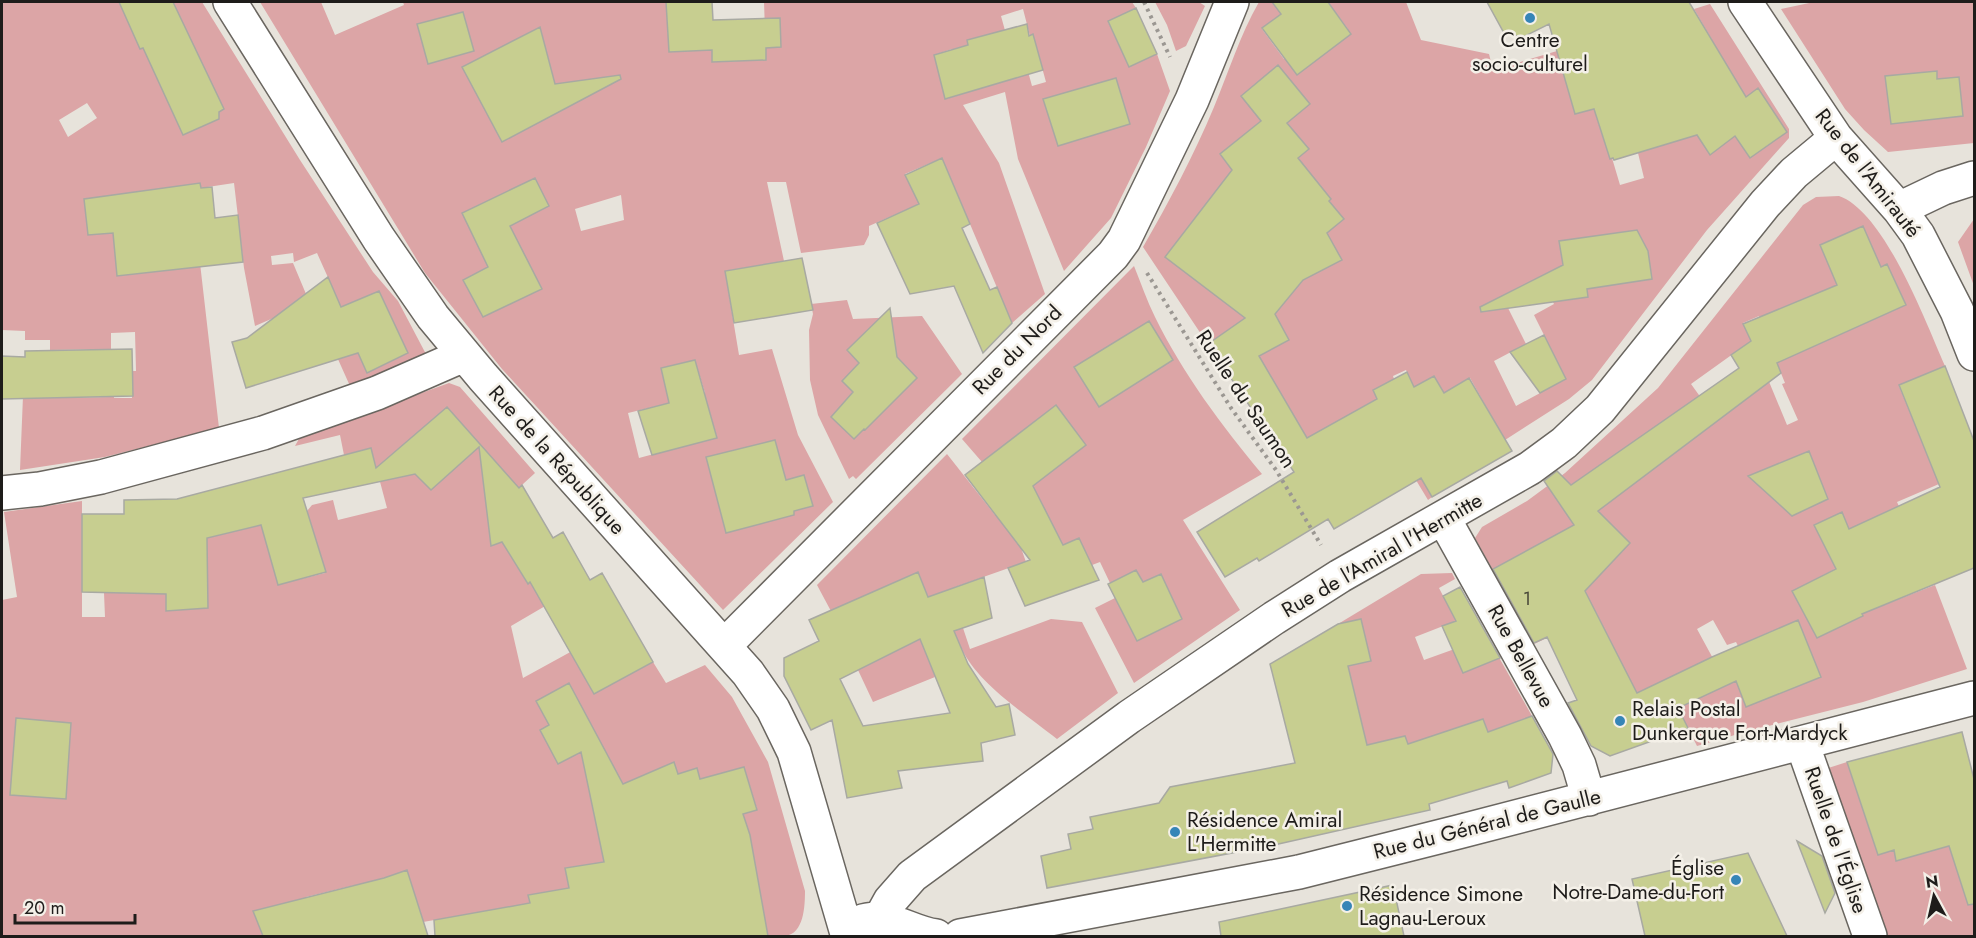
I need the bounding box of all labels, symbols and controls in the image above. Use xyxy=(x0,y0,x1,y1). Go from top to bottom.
marker: Centre socio-culturel xyxy=(1523,11,1537,25)
place label: Centre socio-culturel xyxy=(1472,25,1588,79)
street label: Rue de l'Amirauté xyxy=(1808,102,1928,244)
street label: Rue du Nord xyxy=(965,298,1069,402)
street label: Ruelle du Saumon xyxy=(1188,324,1304,474)
street label: Rue de la République xyxy=(482,379,632,541)
street label: Rue de l'Amiral l'Hermitte xyxy=(1276,485,1488,625)
house number: 1 xyxy=(1523,586,1531,612)
street label: Rue Bellevue xyxy=(1480,599,1562,713)
place label: Relais Postal Dunkerque Fort-Mardyck xyxy=(1632,694,1848,748)
marker: Relais Postal Dunkerque Fort-Mardyck xyxy=(1613,714,1627,728)
street label: Ruelle de l'Église xyxy=(1797,763,1875,918)
street label: Rue du Général de Gaulle xyxy=(1370,781,1604,867)
place label: Résidence Amiral L'Hermitte xyxy=(1187,805,1342,859)
marker: Résidence Amiral L'Hermitte xyxy=(1168,825,1182,839)
place label: Église Notre-Dame-du-Fort xyxy=(1552,853,1724,907)
north arrow xyxy=(1904,866,1964,926)
text: N xyxy=(1924,869,1940,894)
marker: Église Notre-Dame-du-Fort xyxy=(1729,873,1743,887)
place label: Résidence Simone Lagnau-Leroux xyxy=(1359,879,1523,933)
scale bar xyxy=(15,887,135,925)
text: 20 m xyxy=(24,895,64,921)
marker: Résidence Simone Lagnau-Leroux xyxy=(1340,899,1354,913)

